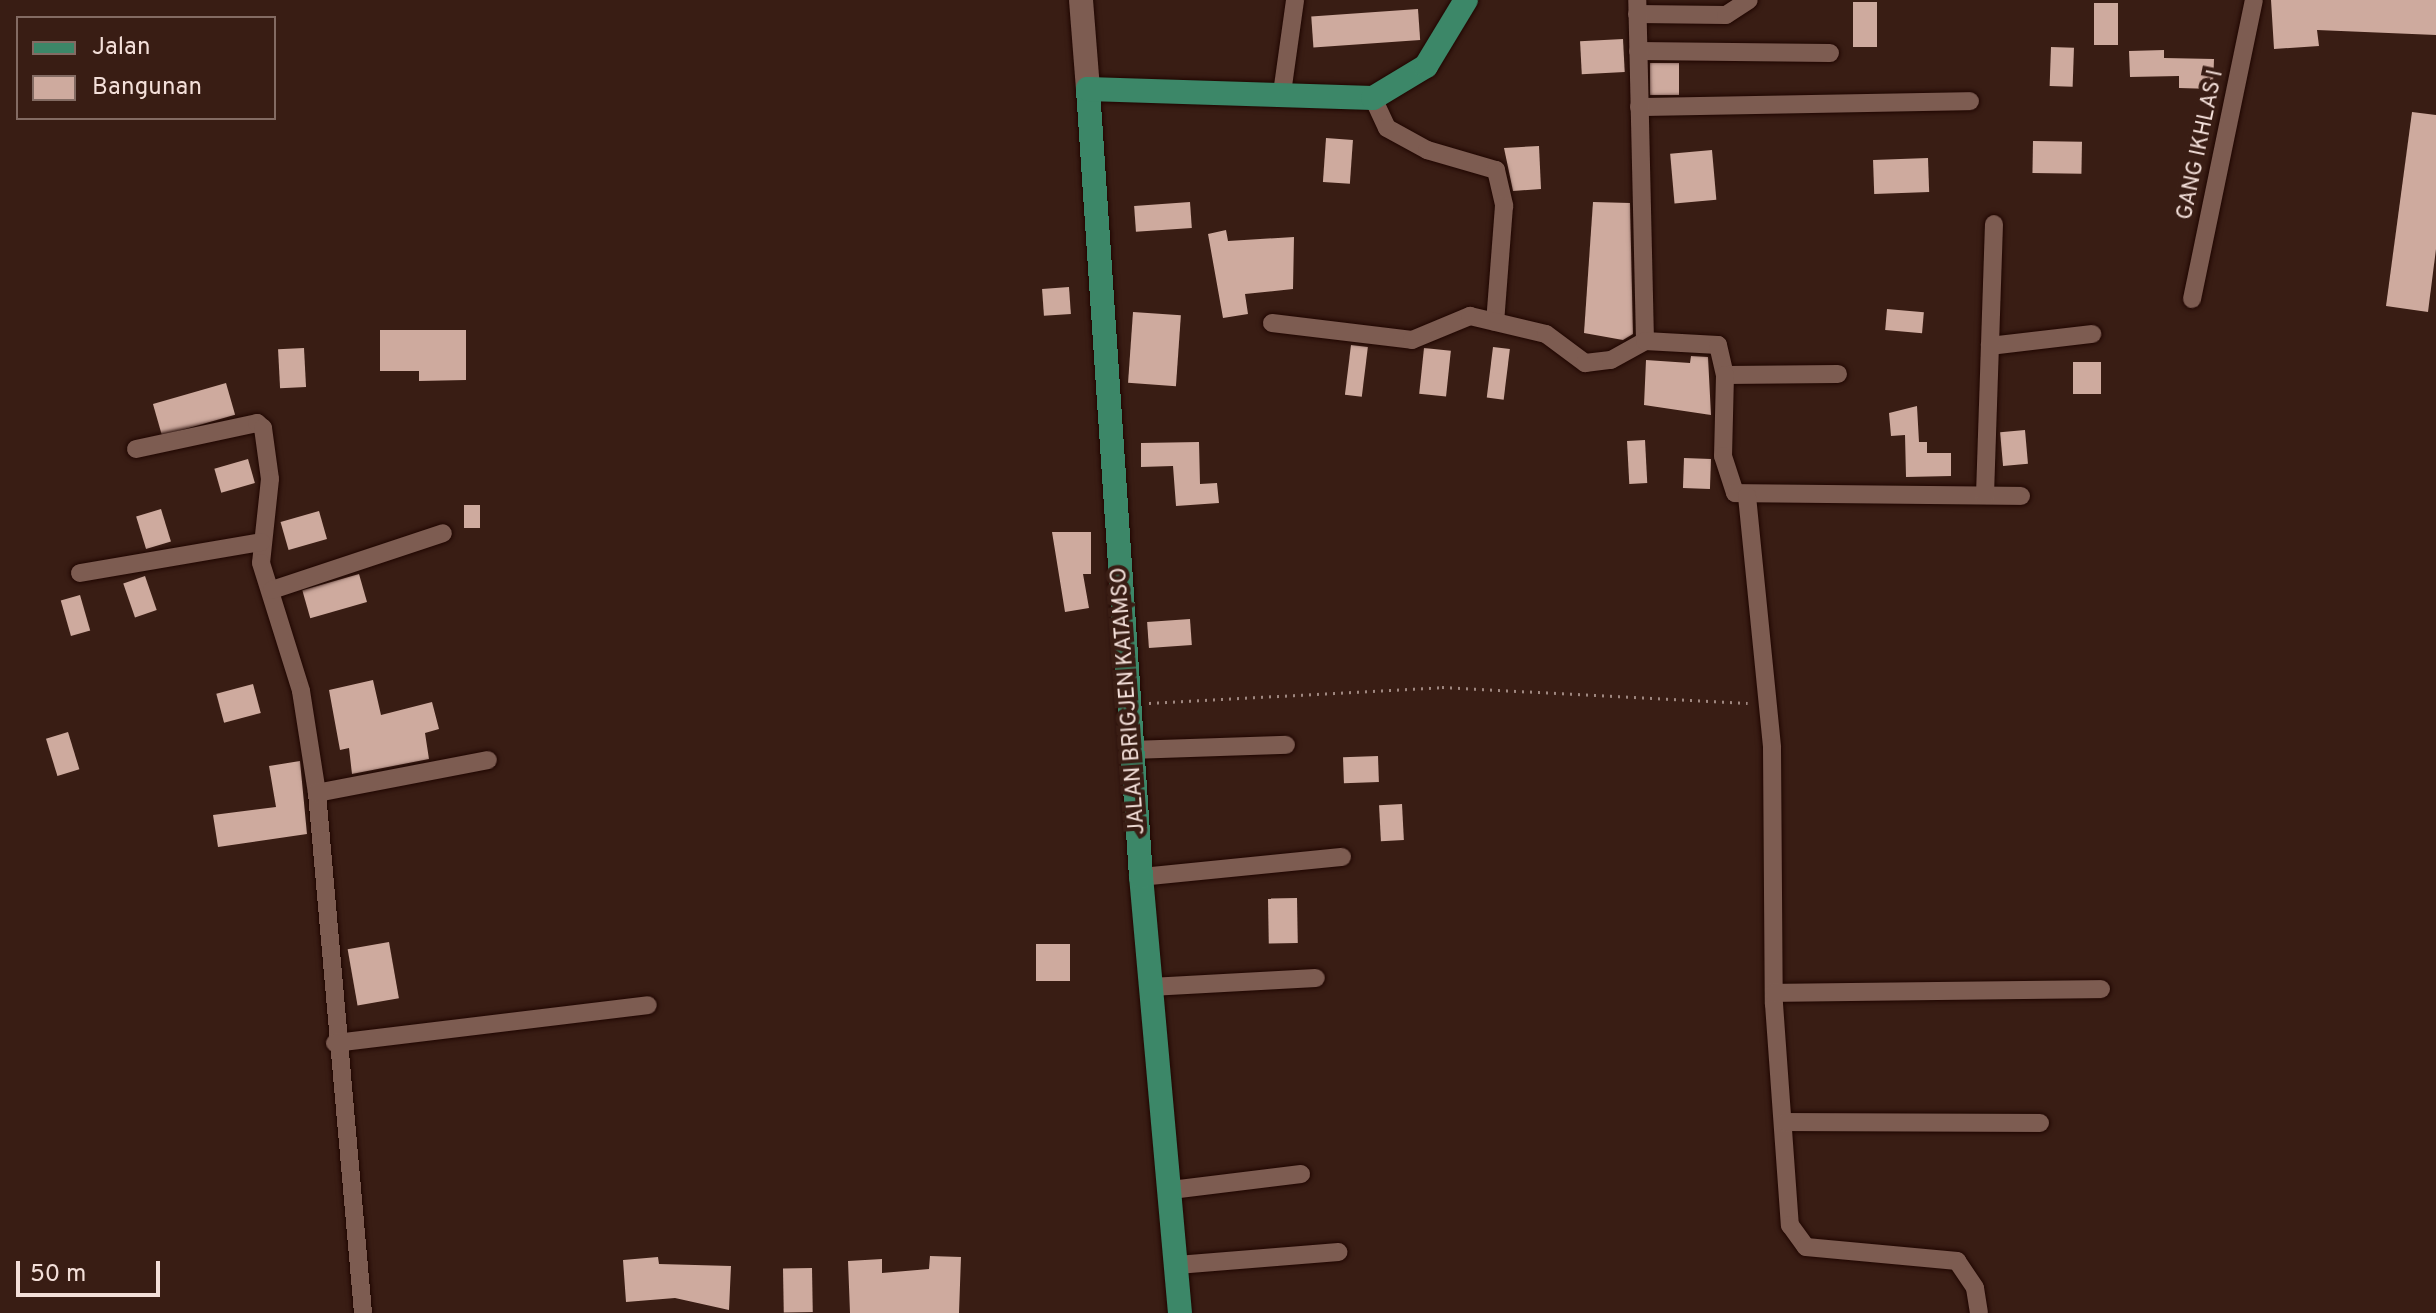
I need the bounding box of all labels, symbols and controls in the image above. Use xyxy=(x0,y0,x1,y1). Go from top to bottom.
legend xyxy=(16,16,276,120)
text: Jalan xyxy=(92,33,150,63)
street label: GANG IKHLAS I xyxy=(2172,68,2230,222)
text: Bangunan xyxy=(92,73,202,103)
street label: JALAN BRIGJEN KATAMSO xyxy=(1106,566,1152,836)
scale bar xyxy=(20,1245,164,1295)
text: 50 m xyxy=(30,1260,86,1290)

